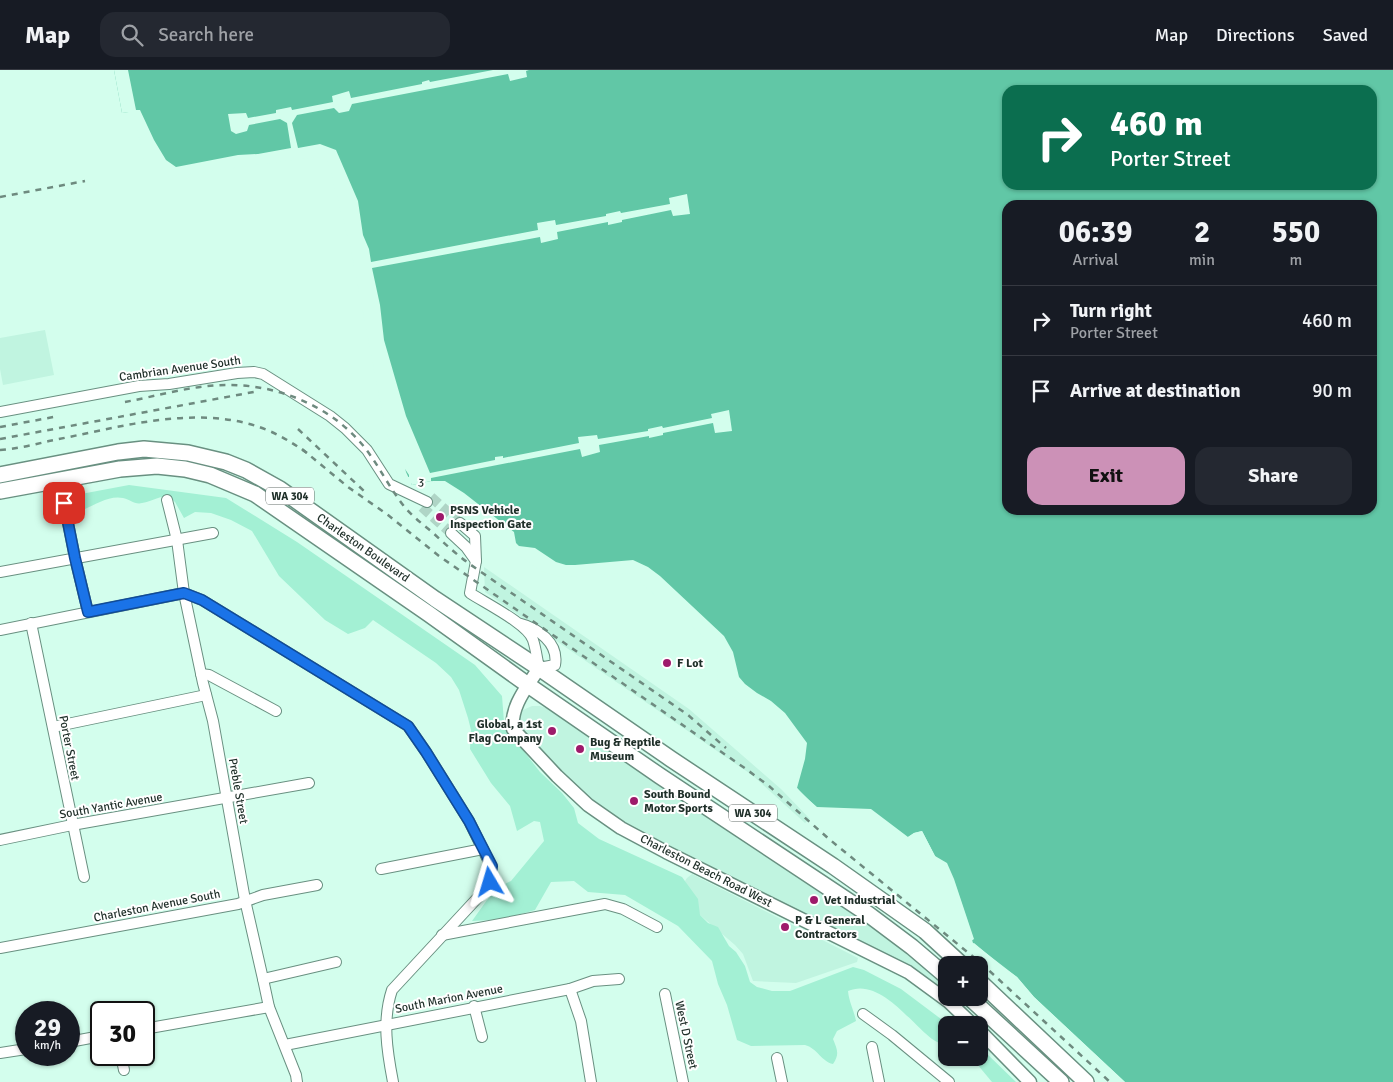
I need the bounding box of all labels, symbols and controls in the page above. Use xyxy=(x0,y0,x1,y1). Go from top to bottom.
search box xyxy=(100,12,450,57)
text: Map xyxy=(25,20,70,50)
icon: search xyxy=(118,21,146,49)
text: Search here xyxy=(158,23,254,47)
text: Map xyxy=(1155,24,1188,46)
text: Directions xyxy=(1216,24,1295,46)
text: Saved xyxy=(1323,24,1368,46)
text: 460 m xyxy=(1110,102,1203,145)
icon: right xyxy=(1027,105,1092,170)
text: Porter Street xyxy=(1110,145,1231,172)
text: 06:39 xyxy=(1059,214,1132,251)
text: 2 xyxy=(1194,214,1210,251)
text: 550 xyxy=(1272,214,1320,251)
text: Arrival xyxy=(1072,250,1119,270)
text: min xyxy=(1189,250,1215,270)
text: m xyxy=(1290,250,1302,270)
text: Turn right xyxy=(1070,299,1152,323)
icon: right xyxy=(1027,307,1055,335)
text: 460 m xyxy=(1302,309,1352,333)
text: Porter Street xyxy=(1070,323,1158,343)
street label: Cambrian Avenue South xyxy=(118,353,242,385)
icon: arrive xyxy=(1027,377,1055,405)
text: Arrive at destination xyxy=(1070,379,1241,403)
text: 90 m xyxy=(1312,379,1352,403)
button: Exit xyxy=(1027,447,1185,505)
button: Share xyxy=(1195,447,1352,505)
street label: 3 xyxy=(417,475,425,491)
pin xyxy=(43,482,85,524)
road number: WA 304 xyxy=(266,488,314,504)
icon: arrive xyxy=(50,489,78,517)
place label: PSNS Vehicle Inspection Gate xyxy=(450,503,532,532)
street label: Charleston Boulevard xyxy=(314,510,412,586)
marker: PSNS Vehicle Inspection Gate xyxy=(434,511,446,523)
place label: F Lot xyxy=(677,656,703,671)
marker: F Lot xyxy=(661,657,673,669)
street label: Porter Street xyxy=(55,714,83,782)
place label: Global, a 1st Flag Company xyxy=(468,717,542,746)
marker: Global, a 1st Flag Company xyxy=(546,725,558,737)
place label: Bug & Reptile Museum xyxy=(590,735,661,764)
marker: Bug & Reptile Museum xyxy=(574,743,586,755)
street label: Preble Street xyxy=(225,757,251,825)
place label: South Bound Motor Sports xyxy=(644,787,713,816)
street label: South Yantic Avenue xyxy=(58,790,164,822)
marker: South Bound Motor Sports xyxy=(628,795,640,807)
road number: WA 304 xyxy=(729,804,777,821)
street label: Charleston Beach Road West xyxy=(638,831,774,911)
position arrow xyxy=(463,855,515,907)
street label: Charleston Avenue South xyxy=(92,886,222,926)
place label: Vet Industrial xyxy=(824,893,896,908)
marker: Vet Industrial xyxy=(808,894,820,906)
place label: P & L General Contractors xyxy=(795,913,865,942)
marker: P & L General Contractors xyxy=(779,921,791,933)
map controls xyxy=(938,956,988,1066)
button: + xyxy=(938,956,988,1006)
street label: South Marion Avenue xyxy=(394,981,504,1017)
street label: West D Street xyxy=(671,999,701,1071)
speed limit sign: 30 xyxy=(90,1001,155,1066)
text: 29 xyxy=(34,1012,61,1043)
button: − xyxy=(938,1016,988,1066)
text: km/h xyxy=(34,1038,61,1053)

